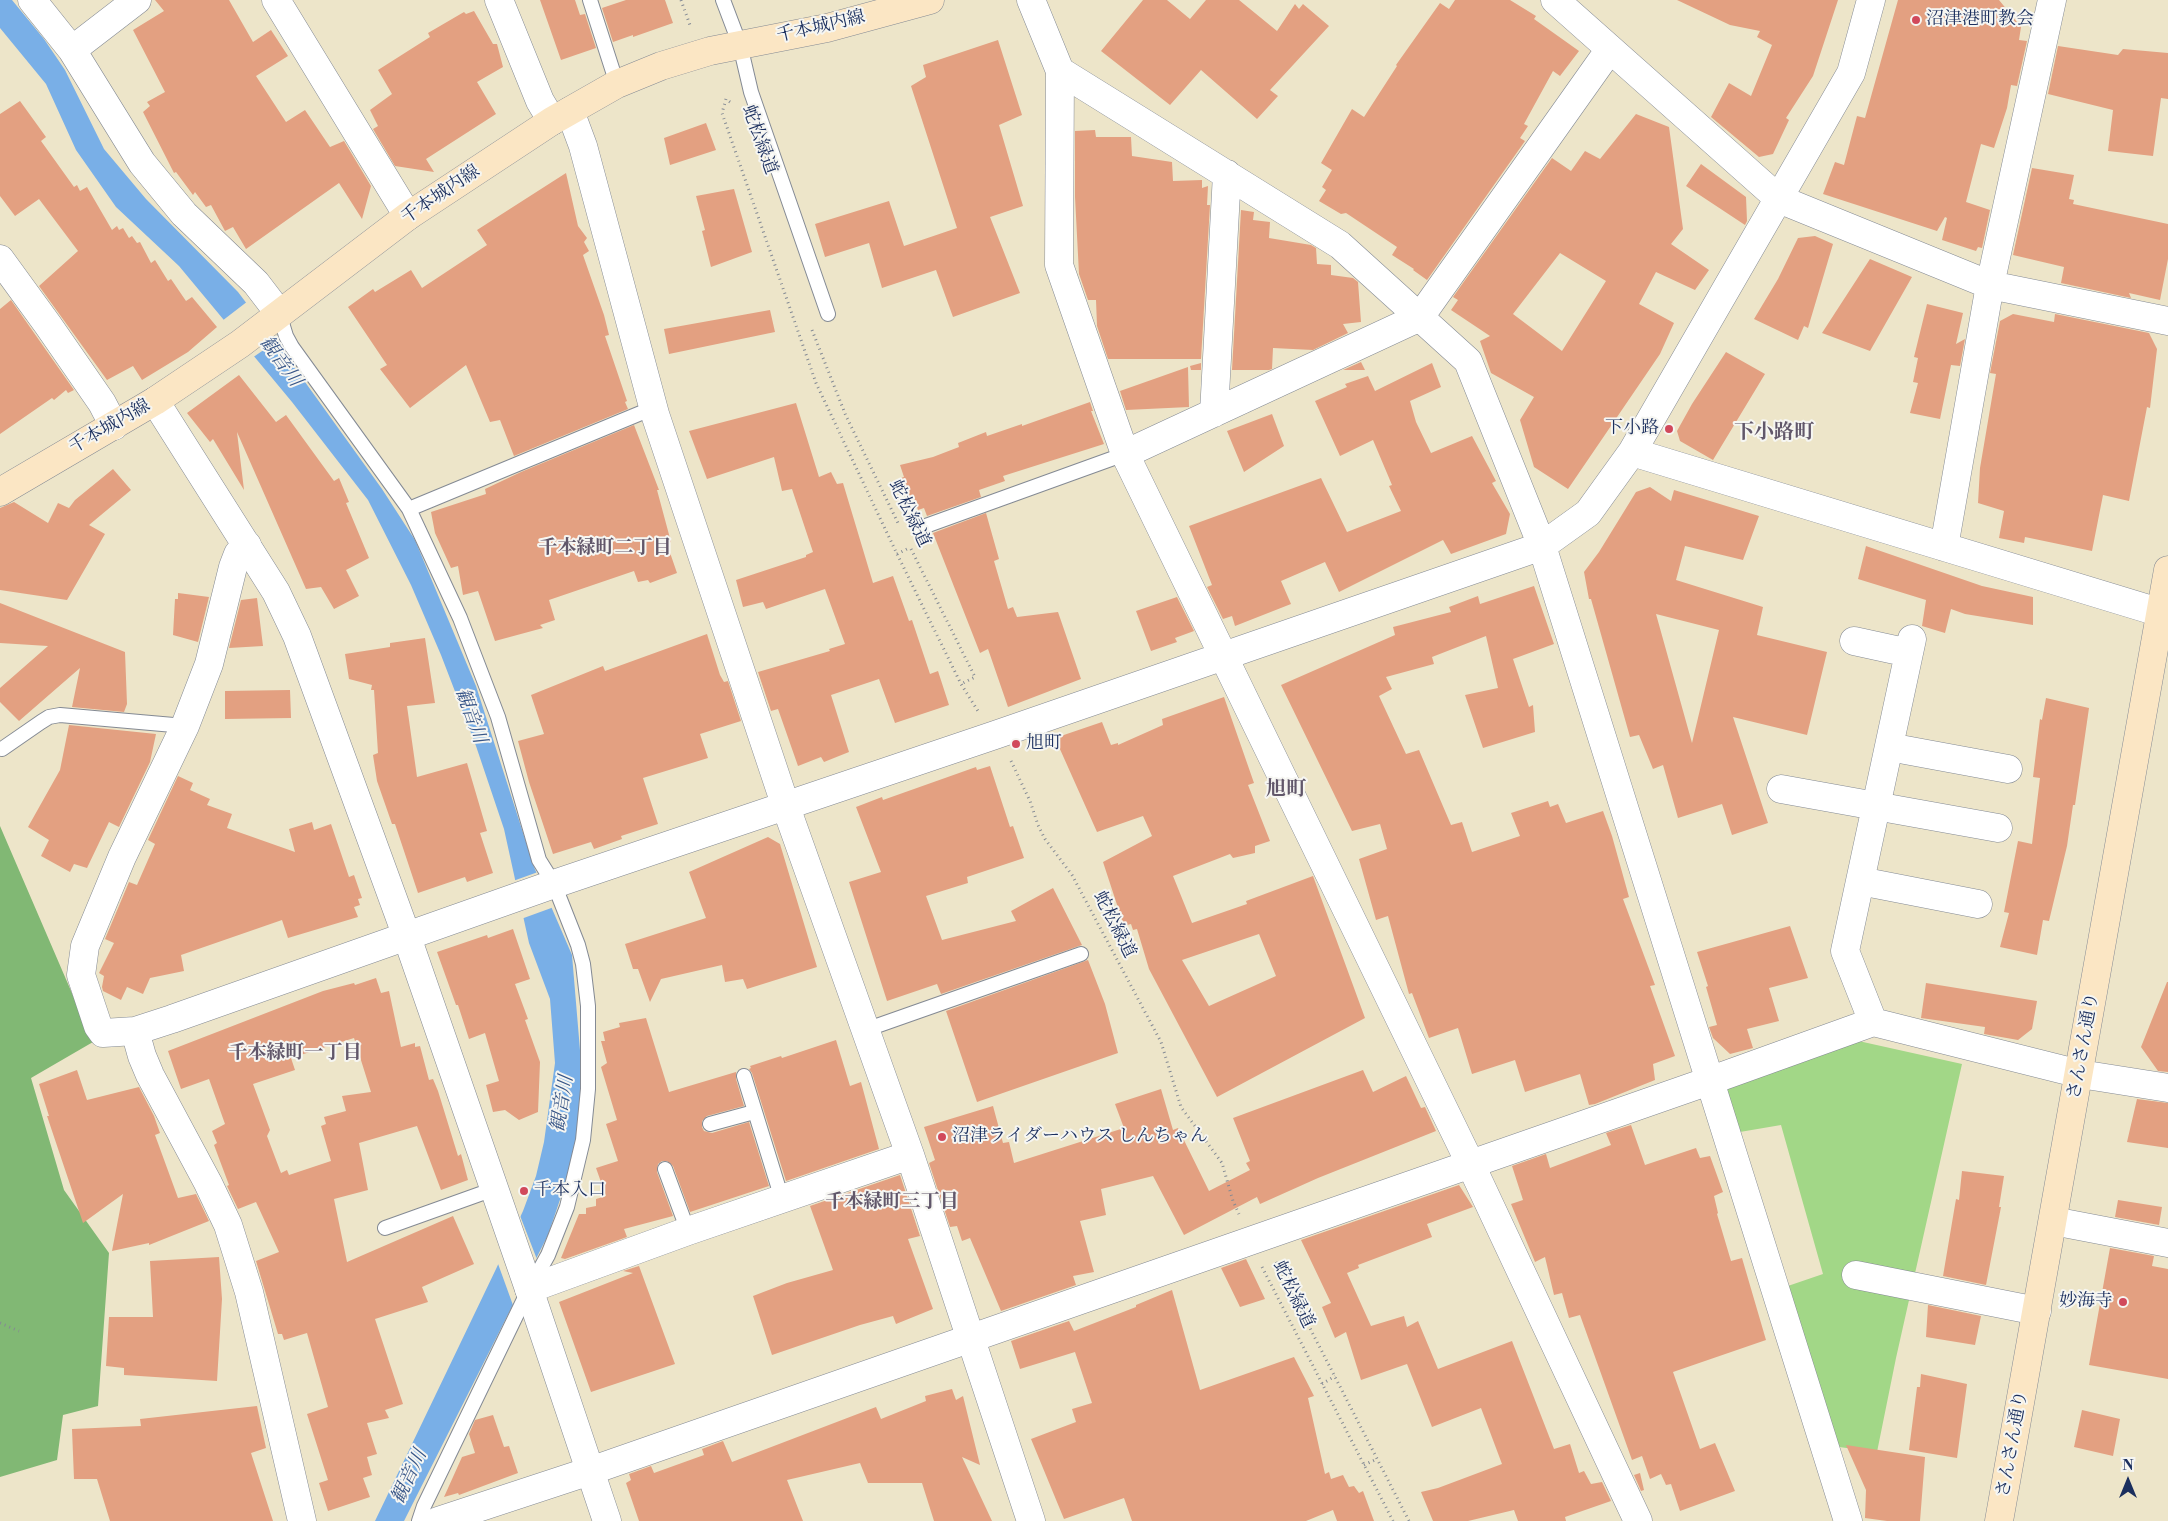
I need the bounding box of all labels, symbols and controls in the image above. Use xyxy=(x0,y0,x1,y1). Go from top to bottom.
street label: 千本城内線 xyxy=(775,6,867,48)
place label: 沼津港町教会 xyxy=(1926,9,2034,31)
marker: 沼津港町教会 xyxy=(1910,14,1922,26)
street label: 蛇松緑道 xyxy=(737,102,781,178)
street label: 千本城内線 xyxy=(398,161,484,229)
water label: 観音川 xyxy=(254,332,306,392)
street label: 千本城内線 xyxy=(66,395,154,459)
place label: 下小路 xyxy=(1605,418,1659,440)
district label: 下小路町 xyxy=(1734,421,1814,445)
marker: 下小路 xyxy=(1663,423,1675,435)
street label: 蛇松緑道 xyxy=(884,477,934,551)
district label: 千本緑町二丁目 xyxy=(539,537,671,559)
water label: 観音川 xyxy=(450,685,490,747)
place label: 旭町 xyxy=(1026,733,1062,755)
marker: 旭町 xyxy=(1010,738,1022,750)
district label: 旭町 xyxy=(1266,778,1306,802)
street label: 蛇松緑道 xyxy=(1088,888,1140,962)
street label: さんさん通り xyxy=(2064,991,2104,1101)
district label: 千本緑町一丁目 xyxy=(229,1042,361,1064)
water label: 観音川 xyxy=(547,1074,579,1134)
place label: 沼津ライダーハウス しんちゃん xyxy=(952,1126,1208,1148)
marker: 沼津ライダーハウス しんちゃん xyxy=(936,1131,948,1143)
place label: 千本入口 xyxy=(534,1180,606,1202)
marker: 千本入口 xyxy=(518,1185,530,1197)
district label: 千本緑町三丁目 xyxy=(826,1191,958,1213)
street label: 蛇松緑道 xyxy=(1268,1258,1318,1332)
place label: 妙海寺 xyxy=(2059,1291,2113,1313)
marker: 妙海寺 xyxy=(2117,1296,2129,1308)
street label: さんさん通り xyxy=(1993,1389,2033,1499)
water label: 観音川 xyxy=(388,1446,432,1508)
north arrow xyxy=(2103,1456,2153,1506)
text: N xyxy=(2122,1457,2134,1475)

